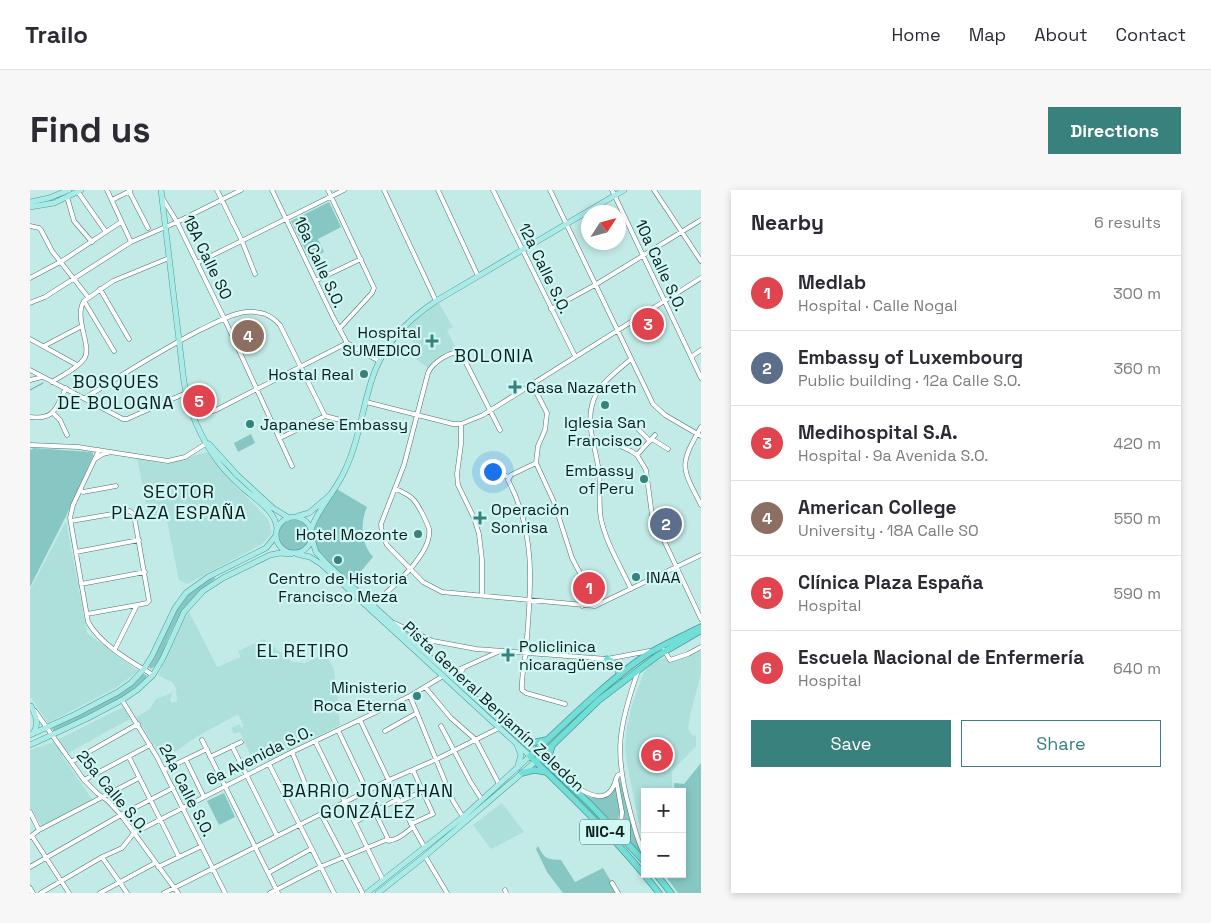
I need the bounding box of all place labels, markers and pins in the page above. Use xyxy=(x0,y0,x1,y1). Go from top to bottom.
pin: 3 xyxy=(632,305,664,343)
pin: 4 xyxy=(232,317,264,355)
place label: Hospital SUMEDICO xyxy=(342,322,421,361)
marker: Hospital SUMEDICO xyxy=(425,334,439,348)
place label: Hostal Real xyxy=(268,364,354,385)
marker: Hostal Real xyxy=(358,368,370,380)
place label: Casa Nazareth xyxy=(526,377,636,398)
marker: Casa Nazareth xyxy=(508,380,522,394)
pin: 5 xyxy=(183,382,215,420)
marker: Iglesia San Francisco xyxy=(599,399,611,411)
place label: Iglesia San Francisco xyxy=(564,412,646,451)
place label: Japanese Embassy xyxy=(260,414,408,435)
marker: Japanese Embassy xyxy=(244,418,256,430)
place label: Embassy of Peru xyxy=(565,460,634,499)
marker: Embassy of Peru xyxy=(638,473,650,485)
place label: Operación Sonrisa xyxy=(491,499,569,538)
pin: 2 xyxy=(650,505,682,543)
marker: Operación Sonrisa xyxy=(473,511,487,525)
place label: Hotel Mozonte xyxy=(296,524,408,545)
marker: Hotel Mozonte xyxy=(412,528,424,540)
marker: Centro de Historia Francisco Meza xyxy=(332,554,344,566)
place label: INAA xyxy=(646,567,681,588)
place label: Centro de Historia Francisco Meza xyxy=(268,568,408,607)
pin: 1 xyxy=(573,569,605,607)
marker: INAA xyxy=(630,571,642,583)
place label: Policlinica nicaragüense xyxy=(519,636,624,675)
marker: Policlinica nicaragüense xyxy=(501,648,515,662)
place label: Ministerio Roca Eterna xyxy=(314,677,407,716)
marker: Ministerio Roca Eterna xyxy=(411,690,423,702)
pin: 6 xyxy=(641,736,673,774)

